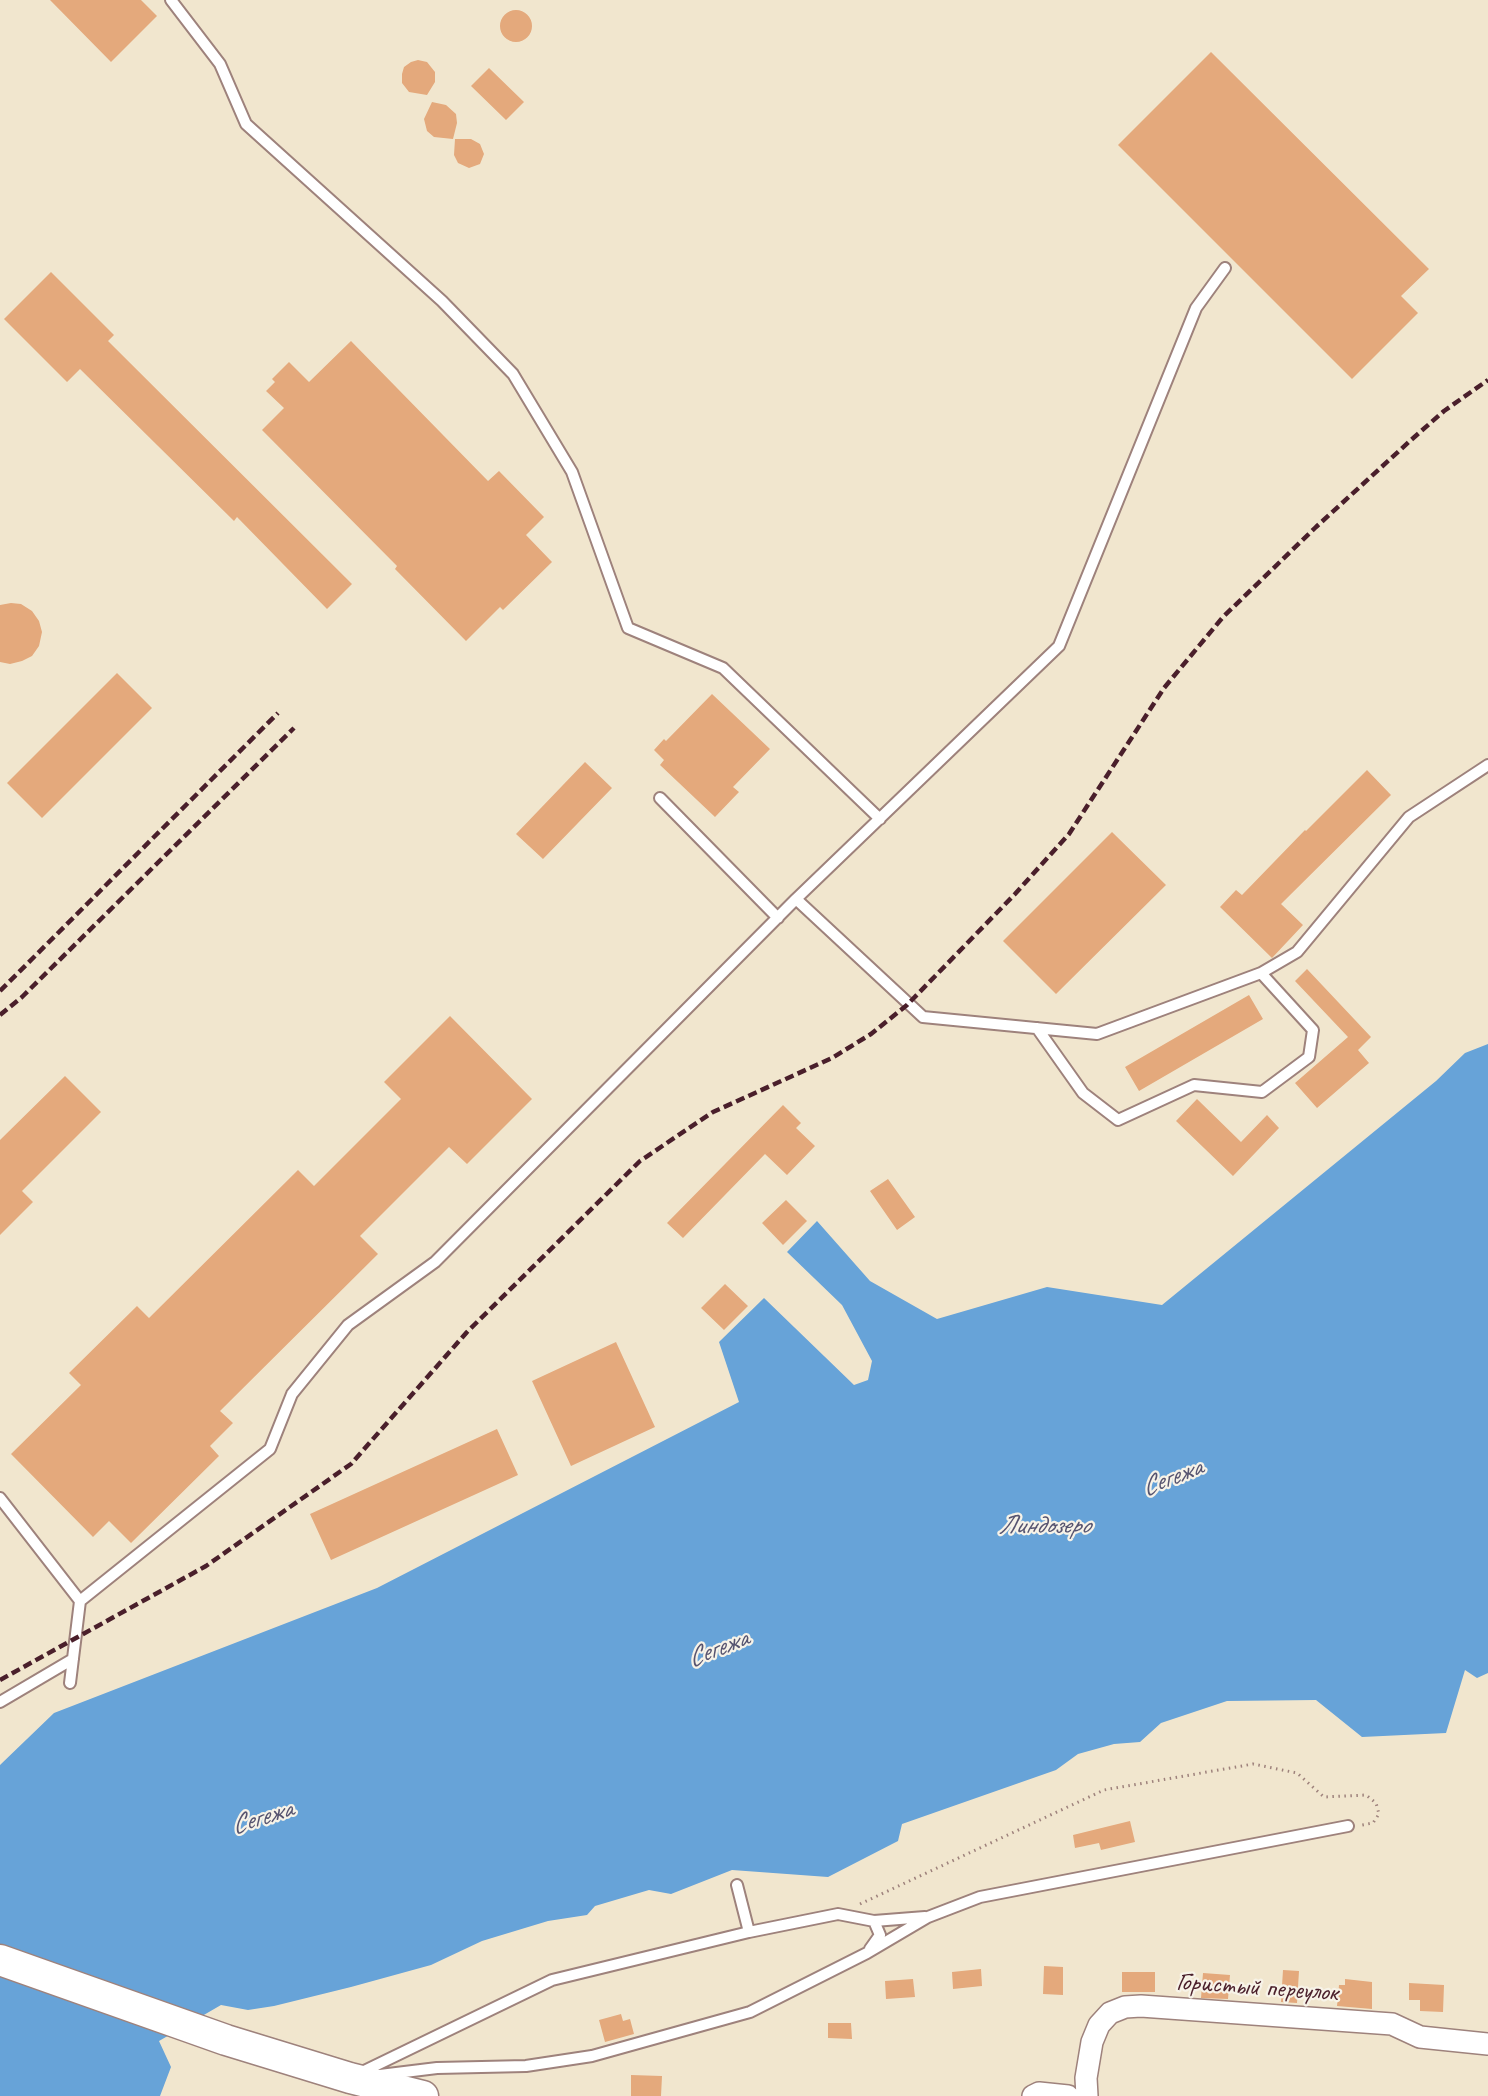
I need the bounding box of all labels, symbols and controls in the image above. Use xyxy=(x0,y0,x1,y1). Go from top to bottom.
water label: Сегежа xyxy=(1137,1452,1207,1504)
water label: Линдозеро xyxy=(998,1510,1090,1542)
water label: Сегежа xyxy=(683,1623,753,1675)
water label: Сегежа xyxy=(227,1793,297,1843)
street label: Гористый переулок xyxy=(1175,1967,1339,2009)

